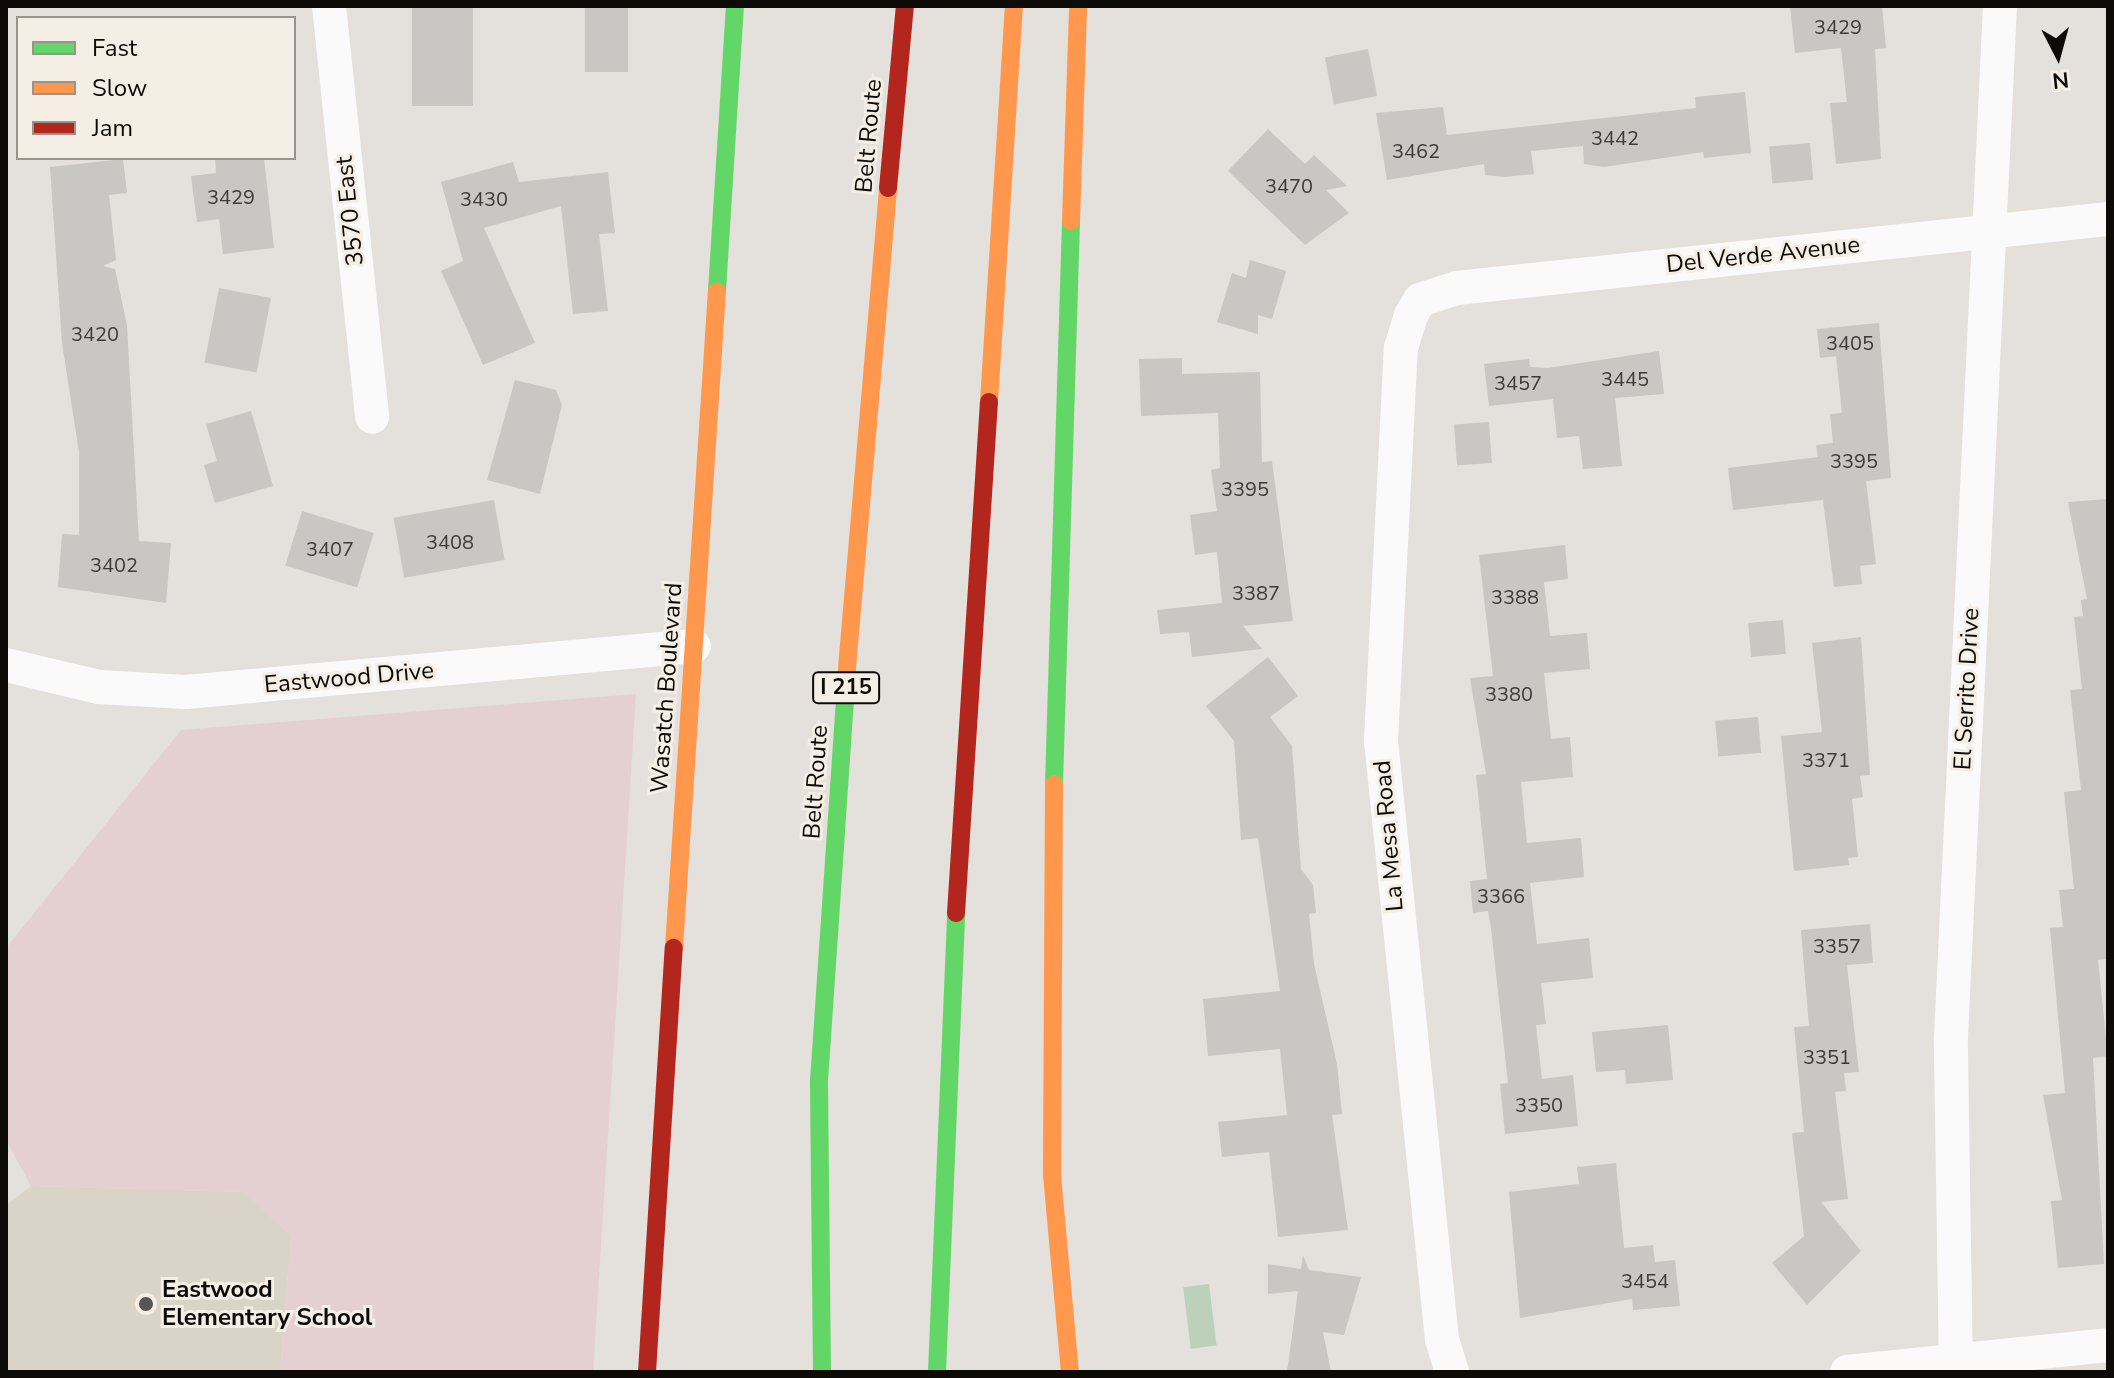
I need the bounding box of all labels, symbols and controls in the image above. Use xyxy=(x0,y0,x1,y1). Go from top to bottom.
house number: 3429 xyxy=(1814,15,1862,39)
legend xyxy=(16,16,296,160)
north arrow xyxy=(2018,16,2098,96)
text: Fast xyxy=(92,32,137,64)
text: N xyxy=(2051,64,2070,96)
text: Slow xyxy=(92,72,147,104)
street label: Belt Route xyxy=(850,78,888,194)
text: Jam xyxy=(92,112,133,144)
house number: 3442 xyxy=(1591,126,1639,150)
house number: 3462 xyxy=(1392,139,1440,163)
street label: 3570 East xyxy=(330,155,370,267)
house number: 3470 xyxy=(1265,174,1313,198)
house number: 3429 xyxy=(207,185,255,209)
house number: 3430 xyxy=(460,187,508,211)
street label: Del Verde Avenue xyxy=(1665,230,1861,280)
house number: 3420 xyxy=(71,322,119,346)
house number: 3405 xyxy=(1826,331,1874,355)
house number: 3445 xyxy=(1601,367,1649,391)
house number: 3457 xyxy=(1494,371,1542,395)
house number: 3395 xyxy=(1830,449,1878,473)
house number: 3395 xyxy=(1221,477,1269,501)
house number: 3408 xyxy=(426,530,474,554)
house number: 3407 xyxy=(306,537,354,561)
house number: 3402 xyxy=(90,553,138,577)
house number: 3387 xyxy=(1232,581,1280,605)
street label: Wasatch Boulevard xyxy=(645,582,689,794)
house number: 3388 xyxy=(1491,585,1539,609)
street label: El Serrito Drive xyxy=(1948,607,1986,771)
street label: Eastwood Drive xyxy=(263,656,435,700)
road number: I 215 xyxy=(812,670,880,706)
house number: 3380 xyxy=(1485,682,1533,706)
street label: Belt Route xyxy=(798,724,834,840)
house number: 3371 xyxy=(1802,748,1850,772)
street label: La Mesa Road xyxy=(1368,759,1410,913)
house number: 3366 xyxy=(1477,884,1525,908)
house number: 3357 xyxy=(1813,934,1861,958)
house number: 3351 xyxy=(1803,1045,1851,1069)
house number: 3350 xyxy=(1515,1093,1563,1117)
house number: 3454 xyxy=(1621,1269,1669,1293)
place label: Eastwood Elementary School xyxy=(162,1276,372,1332)
marker: Eastwood Elementary School xyxy=(137,1295,155,1313)

